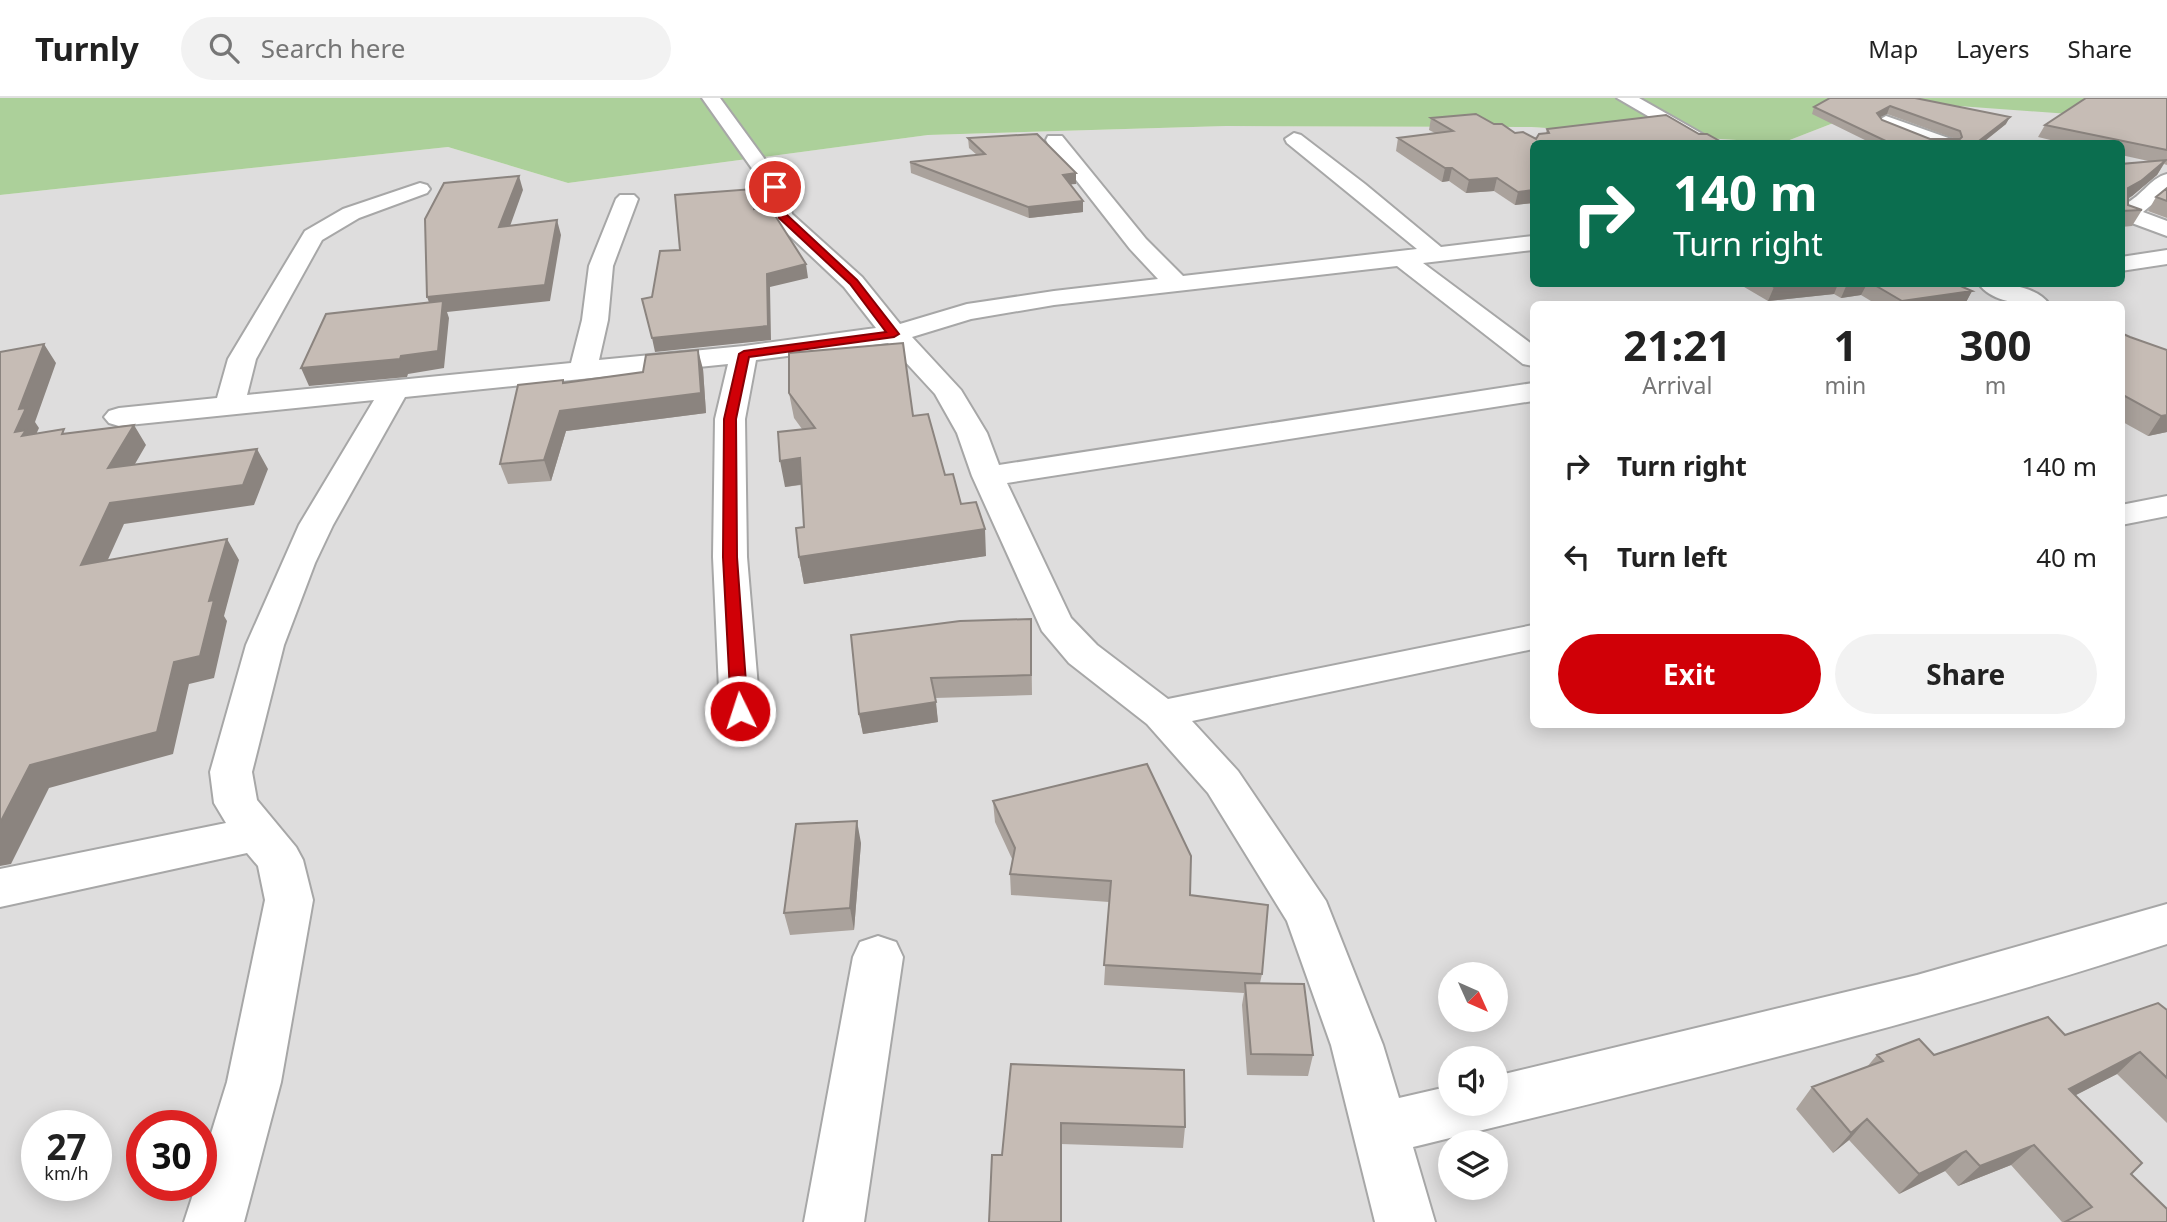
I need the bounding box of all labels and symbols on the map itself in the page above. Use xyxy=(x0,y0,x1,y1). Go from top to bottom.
pin xyxy=(745,157,805,217)
position arrow xyxy=(703,674,777,748)
north arrow xyxy=(1438,962,1508,1032)
speed limit sign: 30 xyxy=(126,1110,217,1201)

